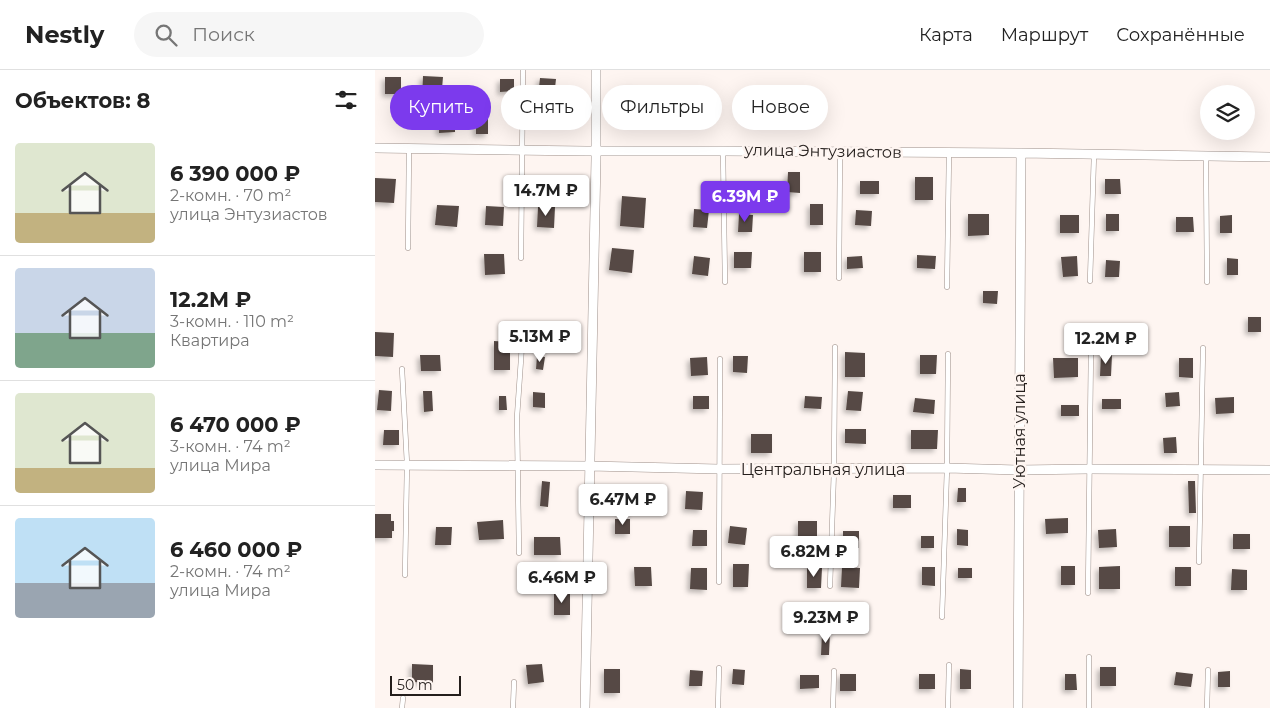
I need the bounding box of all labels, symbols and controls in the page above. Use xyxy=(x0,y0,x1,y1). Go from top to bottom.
search box xyxy=(134,12,484,57)
text: Nestly xyxy=(25,20,104,49)
icon: search xyxy=(152,21,180,49)
text: Поиск xyxy=(192,23,255,46)
text: Карта xyxy=(919,24,973,46)
text: Маршрут xyxy=(1001,24,1088,46)
text: Сохранённые xyxy=(1116,24,1245,46)
chip: Купить xyxy=(390,85,491,130)
chip: Снять xyxy=(501,85,592,130)
chip: Фильтры xyxy=(602,85,722,130)
chip: Новое xyxy=(732,85,828,130)
map controls xyxy=(1200,85,1255,140)
button: layers xyxy=(1200,85,1255,140)
icon: filters xyxy=(332,86,360,114)
text: Объектов: 8 xyxy=(15,88,150,113)
street label: улица Энтузиастов xyxy=(743,140,902,162)
text: 6 390 000 ₽ xyxy=(170,161,300,186)
icon: home xyxy=(55,163,115,223)
pin: 14.7M ₽ xyxy=(500,174,592,217)
pin: 6.39M ₽ xyxy=(699,180,791,223)
text: 14.7M ₽ xyxy=(514,181,578,200)
text: 2-комн. · 70 m² xyxy=(170,186,291,205)
text: 6.39M ₽ xyxy=(712,187,778,206)
text: улица Энтузиастов xyxy=(170,205,328,224)
text: 12.2M ₽ xyxy=(170,287,251,312)
icon: home xyxy=(55,288,115,348)
text: 3-комн. · 110 m² xyxy=(170,312,294,331)
pin: 5.13M ₽ xyxy=(494,320,586,363)
pin: 12.2M ₽ xyxy=(1060,322,1152,365)
text: 5.13M ₽ xyxy=(509,327,571,346)
text: 12.2M ₽ xyxy=(1075,329,1137,348)
text: Квартира xyxy=(170,331,250,350)
street label: Уютная улица xyxy=(1010,373,1029,489)
text: 6 470 000 ₽ xyxy=(170,412,301,437)
icon: home xyxy=(55,413,115,473)
text: 3-комн. · 74 m² xyxy=(170,437,291,456)
text: улица Мира xyxy=(170,456,271,475)
street label: Центральная улица xyxy=(741,460,905,479)
pin: 6.47M ₽ xyxy=(577,484,669,526)
text: 6.47M ₽ xyxy=(589,490,657,509)
pin: 6.82M ₽ xyxy=(768,536,860,578)
text: 6 460 000 ₽ xyxy=(170,537,302,562)
icon: home xyxy=(55,538,115,598)
text: 6.82M ₽ xyxy=(781,542,847,561)
text: 2-комн. · 74 m² xyxy=(170,562,291,581)
pin: 6.46M ₽ xyxy=(516,562,608,604)
text: 6.46M ₽ xyxy=(528,568,596,587)
text: улица Мира xyxy=(170,581,271,600)
pin: 9.23M ₽ xyxy=(780,602,872,644)
text: 9.23M ₽ xyxy=(793,608,859,627)
scale bar xyxy=(390,673,461,696)
text: 50 m xyxy=(397,676,433,694)

